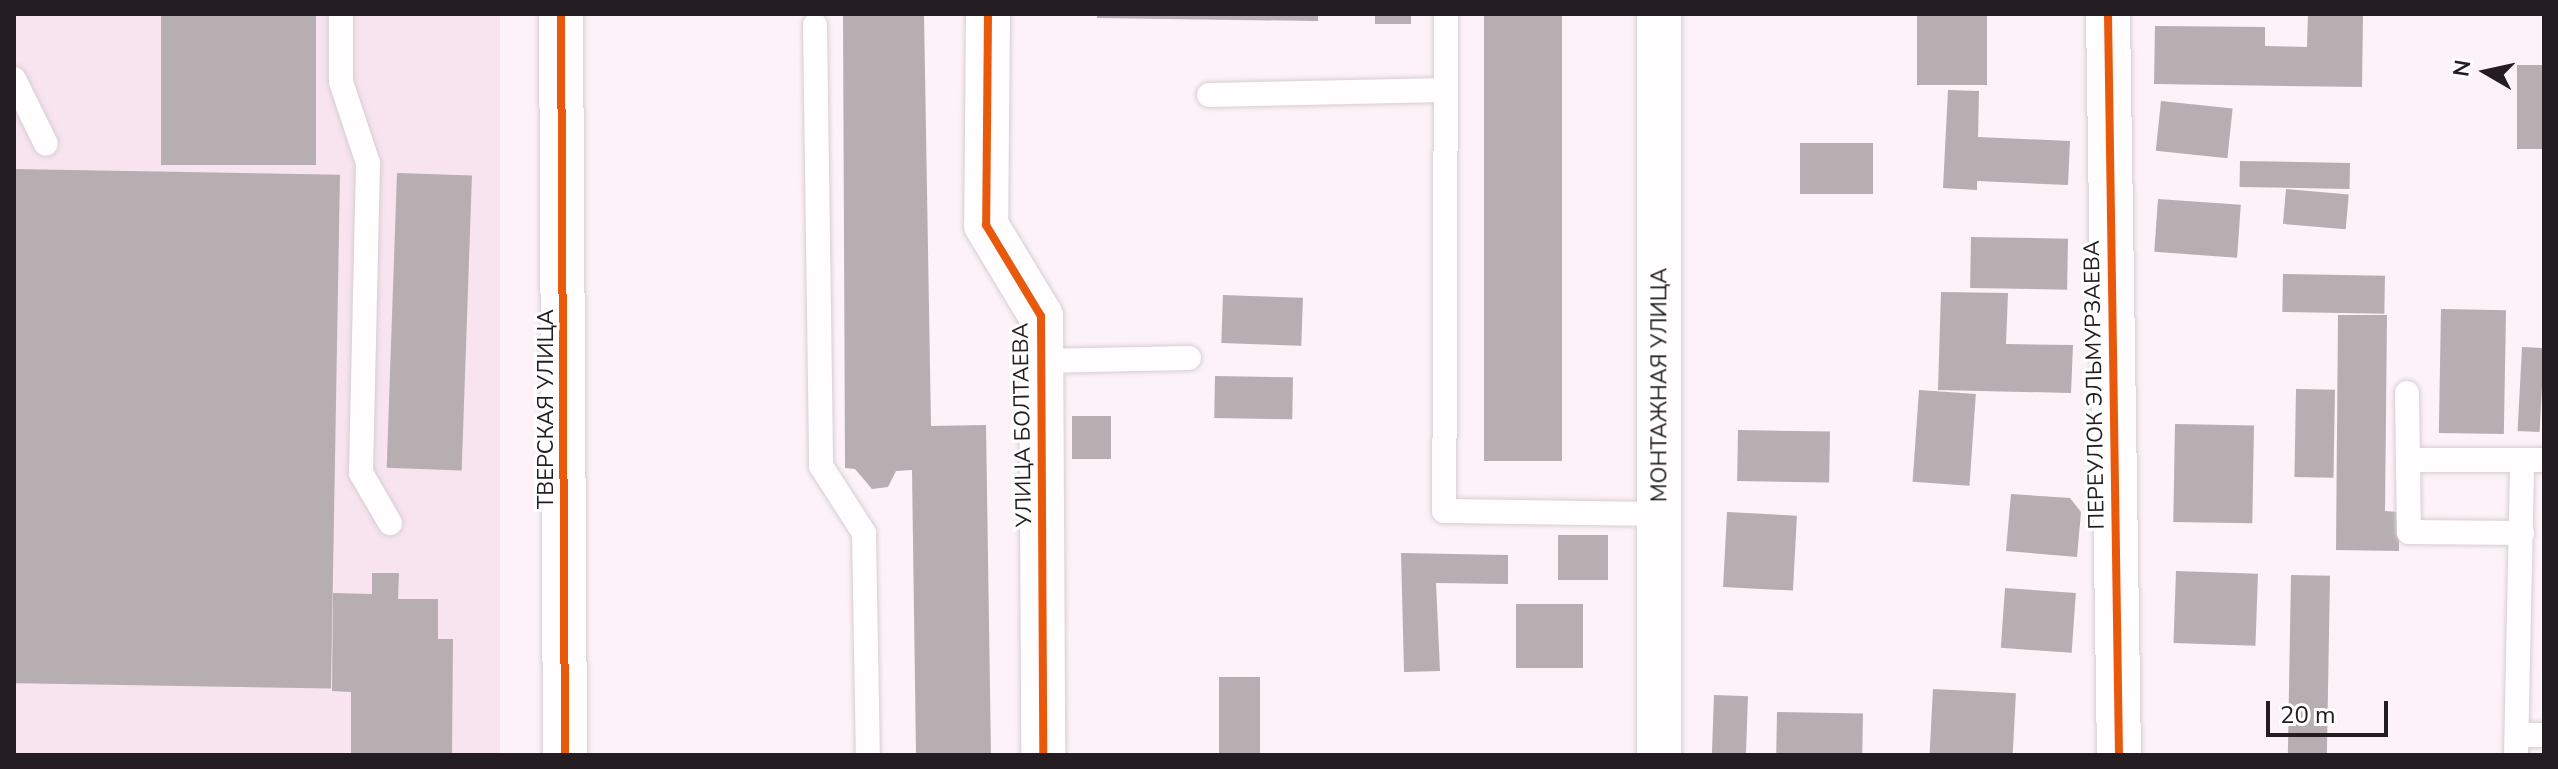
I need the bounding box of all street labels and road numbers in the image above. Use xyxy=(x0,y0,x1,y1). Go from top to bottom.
street label: ПЕРЕУЛОК ЭЛЬМУРЗАЕВА xyxy=(2079,240,2111,530)
street label: МОНТАЖНАЯ УЛИЦА xyxy=(1647,268,1673,502)
street label: ТВЕРСКАЯ УЛИЦА xyxy=(534,309,560,509)
street label: УЛИЦА БОЛТАЕВА xyxy=(1008,323,1038,527)

